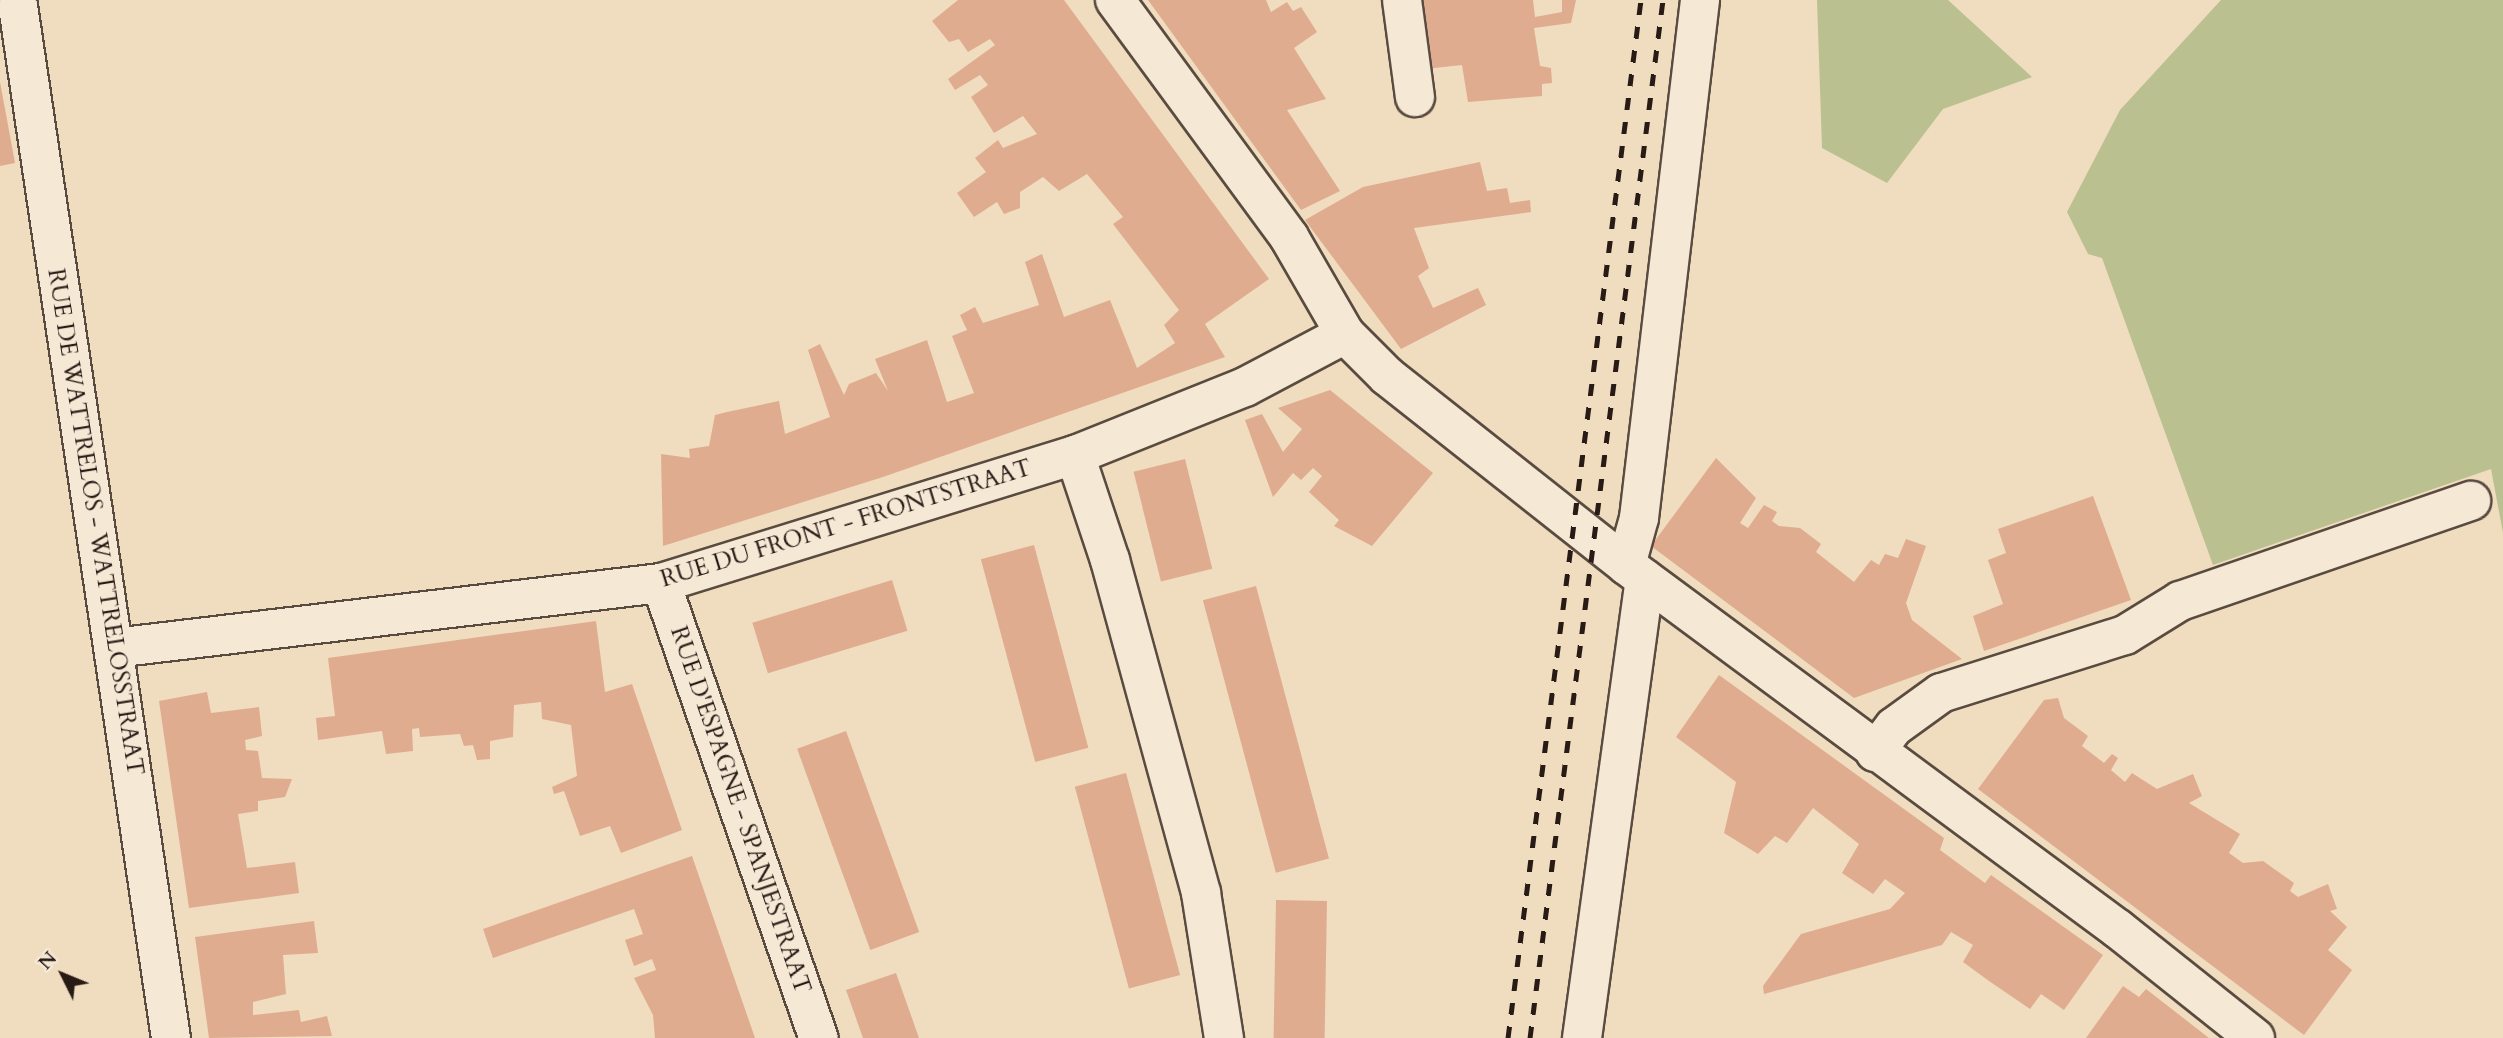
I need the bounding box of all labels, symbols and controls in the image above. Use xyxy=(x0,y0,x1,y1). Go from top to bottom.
street label: RUE DE WATTRELOS - WATTRELOSSTRAAT xyxy=(41,267,149,777)
street label: RUE DU FRONT - FRONTSTRAAT xyxy=(657,454,1035,594)
street label: RUE D'ESPAGNE - SPANJESTRAAT xyxy=(664,623,816,997)
north arrow xyxy=(28,940,98,1010)
text: N xyxy=(33,946,63,976)

